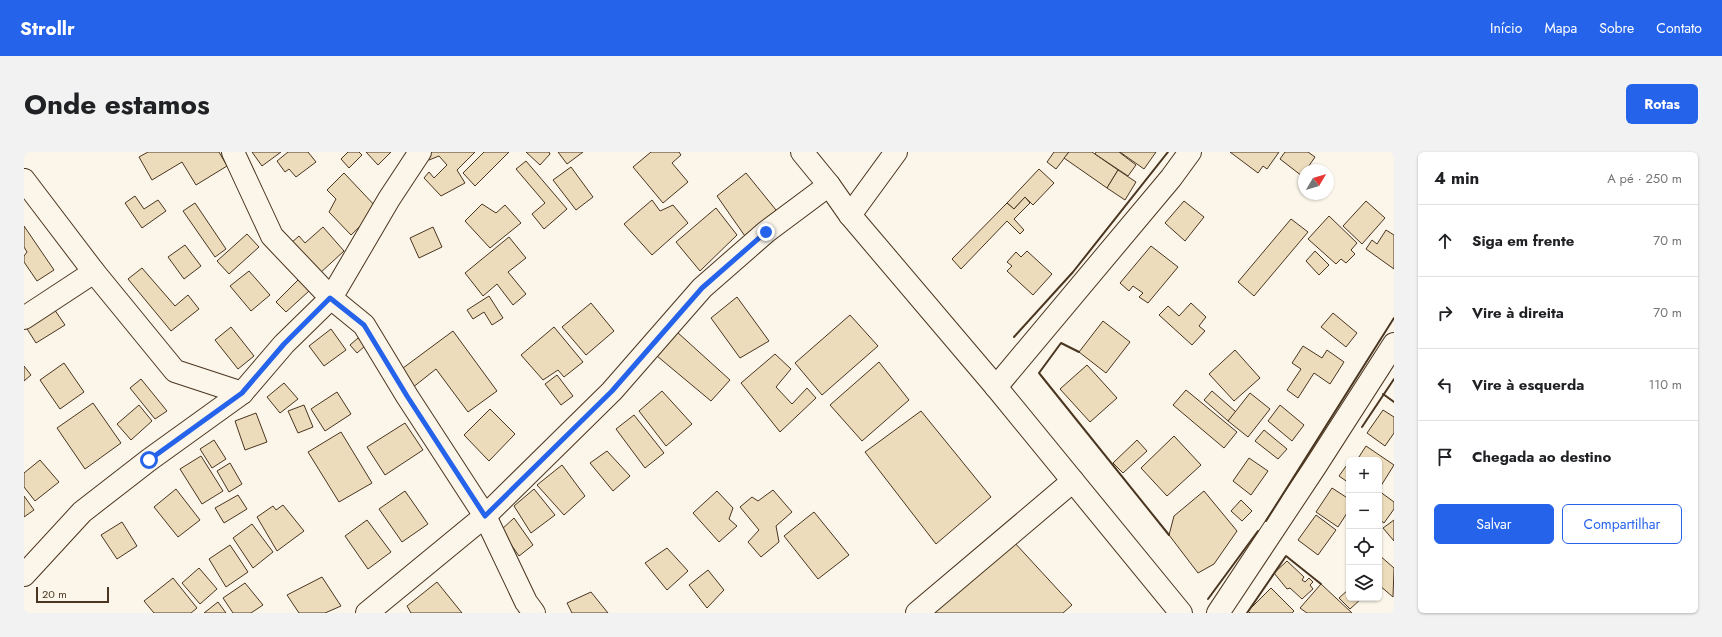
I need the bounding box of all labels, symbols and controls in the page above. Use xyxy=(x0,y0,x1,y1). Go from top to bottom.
text: Strollr xyxy=(20,15,75,42)
text: Início xyxy=(1490,18,1522,38)
text: Mapa xyxy=(1544,18,1577,38)
text: Sobre xyxy=(1599,18,1634,38)
text: Contato xyxy=(1656,18,1702,38)
text: Onde estamos xyxy=(24,84,210,125)
button: Rotas xyxy=(1626,84,1698,124)
north arrow xyxy=(1298,164,1334,200)
text: 4 min xyxy=(1434,166,1479,190)
text: A pé · 250 m xyxy=(1607,169,1682,188)
route end xyxy=(757,223,775,241)
icon: ahead xyxy=(1434,230,1456,252)
text: Siga em frente xyxy=(1472,230,1574,252)
text: 70 m xyxy=(1653,231,1682,250)
icon: right xyxy=(1434,302,1456,324)
text: Vire à direita xyxy=(1472,302,1564,324)
text: 70 m xyxy=(1653,303,1682,322)
icon: left xyxy=(1434,374,1456,396)
text: Vire à esquerda xyxy=(1472,374,1584,396)
text: 110 m xyxy=(1648,375,1682,394)
icon: arrive xyxy=(1434,446,1456,468)
text: Chegada ao destino xyxy=(1472,446,1611,468)
route start xyxy=(140,451,158,469)
map controls xyxy=(1346,457,1382,601)
button: + xyxy=(1346,457,1382,493)
button: − xyxy=(1346,493,1382,529)
button: Salvar xyxy=(1434,504,1554,544)
button: Compartilhar xyxy=(1562,504,1682,544)
button: locate xyxy=(1346,529,1382,565)
button: layers xyxy=(1346,565,1382,601)
scale bar xyxy=(36,585,109,604)
text: 20 m xyxy=(42,586,67,602)

